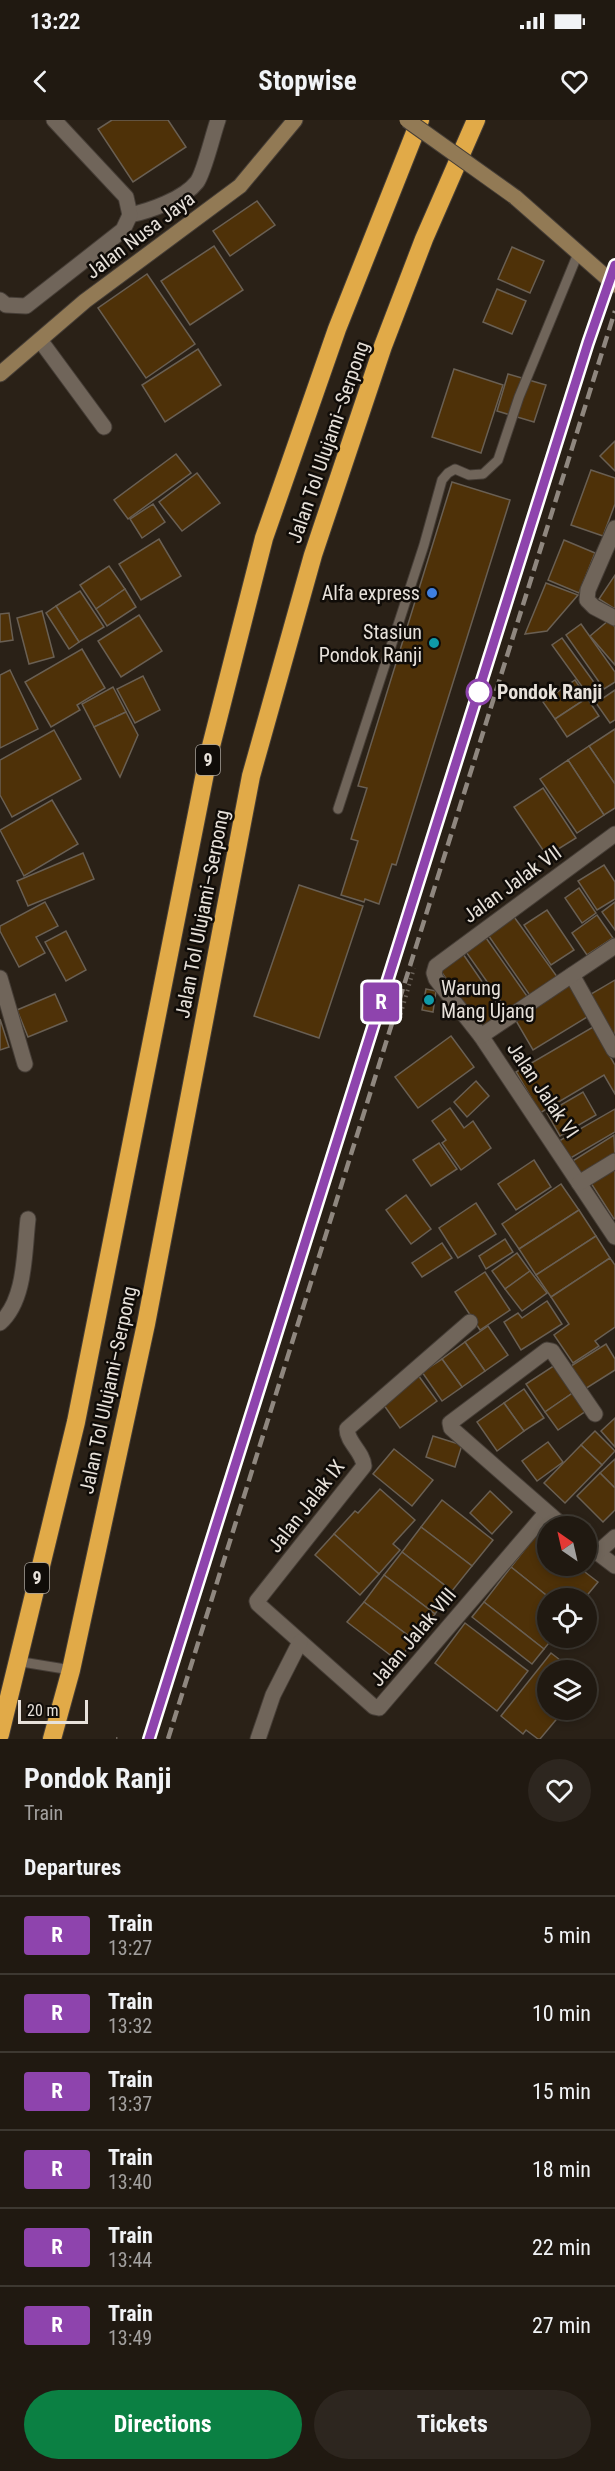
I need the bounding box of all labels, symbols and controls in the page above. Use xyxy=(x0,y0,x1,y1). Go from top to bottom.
text: 13:22 xyxy=(30,9,81,34)
icon: back xyxy=(24,65,57,98)
text: Stopwise xyxy=(258,65,357,97)
icon: heart xyxy=(558,65,591,98)
street label: Jalan Nusa Jaya xyxy=(81,186,199,284)
street label: Jalan Tol Ulujami–Serpong xyxy=(282,338,374,546)
place label: Alfa express xyxy=(322,581,420,605)
marker: Alfa express xyxy=(425,586,439,600)
place label: Stasiun Pondok Ranji xyxy=(319,620,422,667)
marker: Stasiun Pondok Ranji xyxy=(427,636,441,650)
marker: Pondok Ranji xyxy=(466,679,492,705)
place label: Pondok Ranji xyxy=(497,680,602,704)
road number: 9 xyxy=(196,745,220,775)
street label: Jalan Tol Ulujami–Serpong xyxy=(170,808,234,1020)
street label: Jalan Jalak VII xyxy=(458,840,566,928)
place label: Warung Mang Ujang xyxy=(441,976,535,1023)
line badge: R xyxy=(362,982,400,1022)
text: R xyxy=(375,990,387,1014)
marker: Warung Mang Ujang xyxy=(422,993,436,1007)
street label: Jalan Jalak VI xyxy=(502,1037,584,1143)
street label: Jalan Tol Ulujami–Serpong xyxy=(74,1284,142,1496)
street label: Jalan Jalak IX xyxy=(262,1455,350,1557)
north arrow xyxy=(537,1516,597,1576)
map controls xyxy=(537,1516,597,1720)
road number: 9 xyxy=(25,1563,49,1593)
street label: Jalan Jalak VIII xyxy=(365,1583,461,1691)
button: locate xyxy=(537,1588,597,1648)
button: layers xyxy=(537,1660,597,1720)
scale bar xyxy=(18,1697,88,1724)
text: 20 m xyxy=(27,1701,59,1720)
button: heart xyxy=(528,1759,591,1822)
text: Pondok Ranji xyxy=(24,1762,171,1795)
text: Train xyxy=(24,1801,63,1825)
text: Departures xyxy=(24,1855,121,1880)
text: Train xyxy=(108,1911,153,1936)
text: R xyxy=(51,1923,63,1947)
text: 5 min xyxy=(543,1923,591,1948)
text: 13:27 xyxy=(108,1936,152,1960)
text: Train xyxy=(108,1989,153,2014)
text: R xyxy=(51,2001,63,2025)
text: 10 min xyxy=(532,2001,591,2026)
text: 13:32 xyxy=(108,2014,152,2038)
text: Train xyxy=(108,2067,153,2092)
text: R xyxy=(51,2079,63,2103)
text: 15 min xyxy=(532,2079,591,2104)
text: 13:37 xyxy=(108,2092,152,2116)
text: Train xyxy=(108,2145,153,2170)
text: R xyxy=(51,2157,63,2181)
text: 18 min xyxy=(532,2157,591,2182)
text: 13:40 xyxy=(108,2170,152,2194)
text: Train xyxy=(108,2223,153,2248)
text: R xyxy=(51,2235,63,2259)
text: 22 min xyxy=(532,2235,591,2260)
text: 13:44 xyxy=(108,2248,152,2272)
text: Train xyxy=(108,2301,153,2326)
text: R xyxy=(51,2313,63,2337)
text: 27 min xyxy=(532,2313,591,2338)
text: 13:49 xyxy=(108,2326,152,2350)
button: Directions xyxy=(24,2390,302,2459)
button: Tickets xyxy=(314,2390,591,2459)

